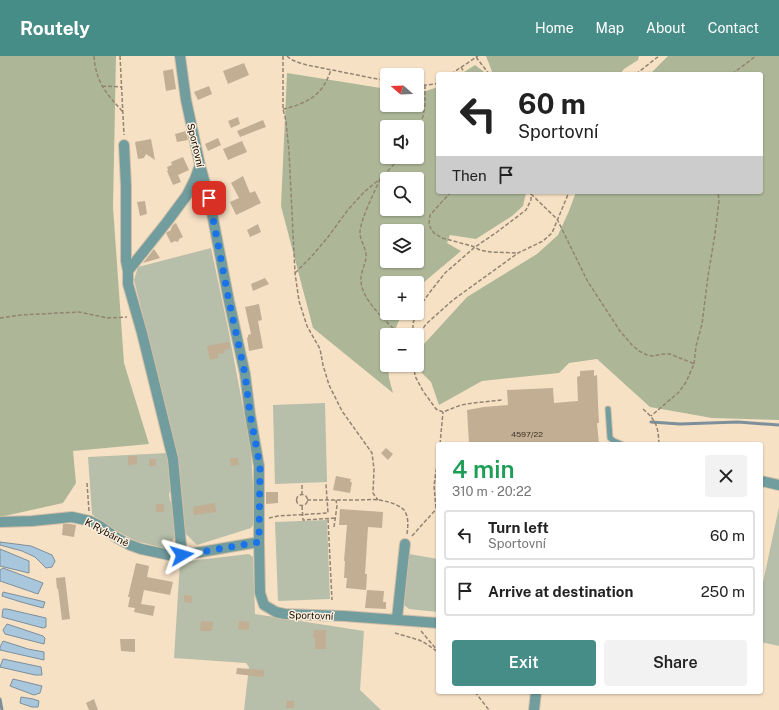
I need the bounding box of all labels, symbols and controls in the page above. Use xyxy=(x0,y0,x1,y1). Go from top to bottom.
text: Routely xyxy=(20,17,90,39)
text: Home xyxy=(535,20,574,36)
text: Map xyxy=(596,20,624,36)
text: About xyxy=(646,20,686,36)
text: Contact xyxy=(708,20,759,36)
north arrow xyxy=(380,68,424,112)
map controls xyxy=(380,68,424,372)
text: 60 m xyxy=(518,87,586,120)
icon: left xyxy=(452,88,504,140)
button: sound xyxy=(380,120,424,164)
text: Sportovní xyxy=(518,121,598,142)
street label: Sportovní xyxy=(185,122,207,169)
icon: arrive xyxy=(495,164,517,186)
text: Then xyxy=(452,167,487,184)
button: search xyxy=(380,172,424,216)
pin xyxy=(192,181,226,215)
icon: arrive xyxy=(198,187,220,209)
button: layers xyxy=(380,224,424,268)
button: + xyxy=(380,276,424,320)
button: − xyxy=(380,328,424,372)
house number: 4597/22 xyxy=(511,429,543,439)
text: 4 min xyxy=(452,455,515,483)
button: close xyxy=(705,455,747,497)
text: 310 m · 20:22 xyxy=(452,484,531,499)
street label: K Rybárně xyxy=(83,515,131,549)
text: Turn left xyxy=(488,519,549,536)
icon: left xyxy=(454,524,476,546)
text: 60 m xyxy=(710,527,745,544)
position arrow xyxy=(161,534,203,576)
text: Sportovní xyxy=(488,536,546,551)
icon: arrive xyxy=(454,580,476,602)
text: Arrive at destination xyxy=(488,583,633,600)
text: 250 m xyxy=(701,583,745,600)
street label: Sportovní xyxy=(288,608,334,622)
button: Exit xyxy=(452,640,596,686)
button: Share xyxy=(604,640,747,686)

